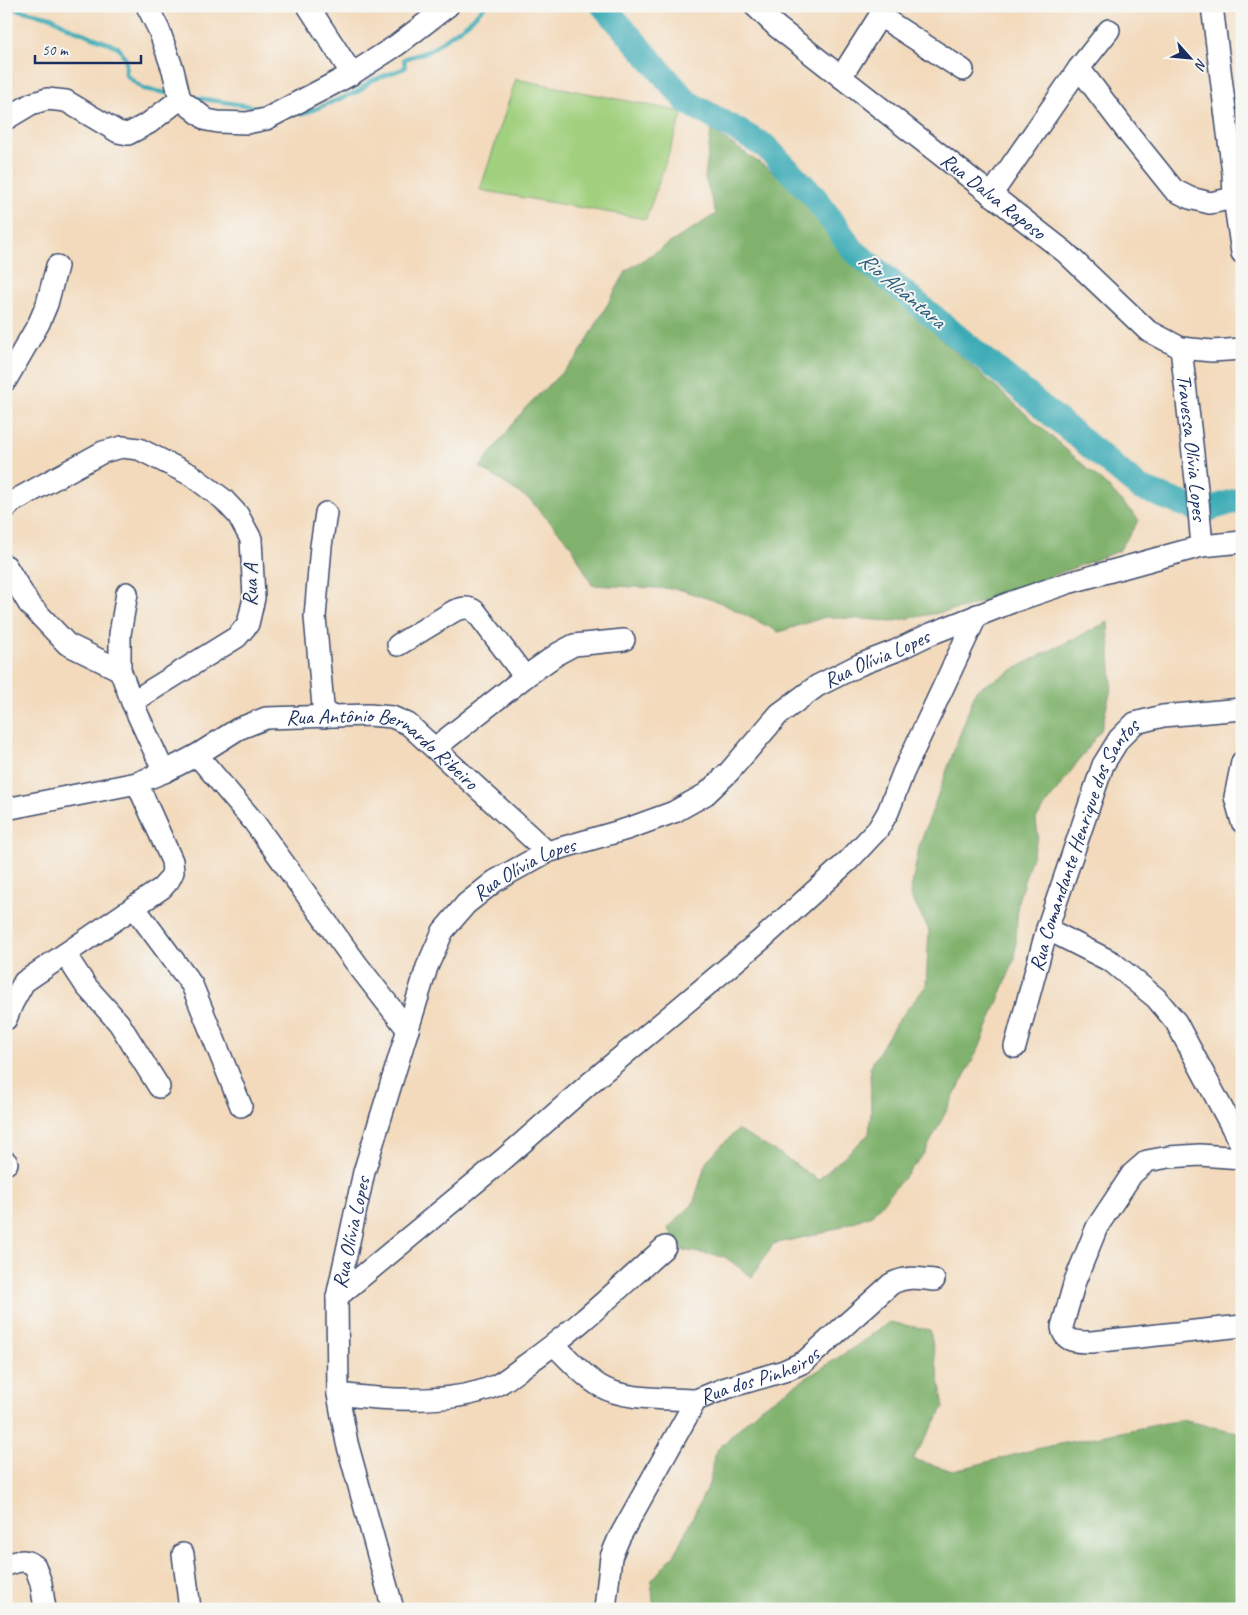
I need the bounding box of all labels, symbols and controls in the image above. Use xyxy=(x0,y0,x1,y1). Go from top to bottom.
scale bar xyxy=(35,32,141,64)
north arrow xyxy=(1166,32,1216,82)
text: 50 m xyxy=(42,41,69,60)
text: N xyxy=(1191,56,1211,73)
street label: Rua Dalva Raposo xyxy=(936,147,1052,246)
water label: Rio Alcântara xyxy=(853,246,953,336)
street label: Travessa Olívia Lopes xyxy=(1171,373,1213,524)
street label: Rua A xyxy=(236,562,264,607)
street label: Rua Olívia Lopes xyxy=(819,623,935,694)
street label: Rua Antônio Bernardo Ribeiro xyxy=(286,702,485,796)
street label: Rua Comandante Henrique dos Santos xyxy=(1023,712,1146,974)
street label: Rua Olívia Lopes xyxy=(467,831,580,907)
street label: Rua Olívia Lopes xyxy=(326,1173,376,1291)
street label: Rua dos Pinheiros xyxy=(696,1340,826,1410)

